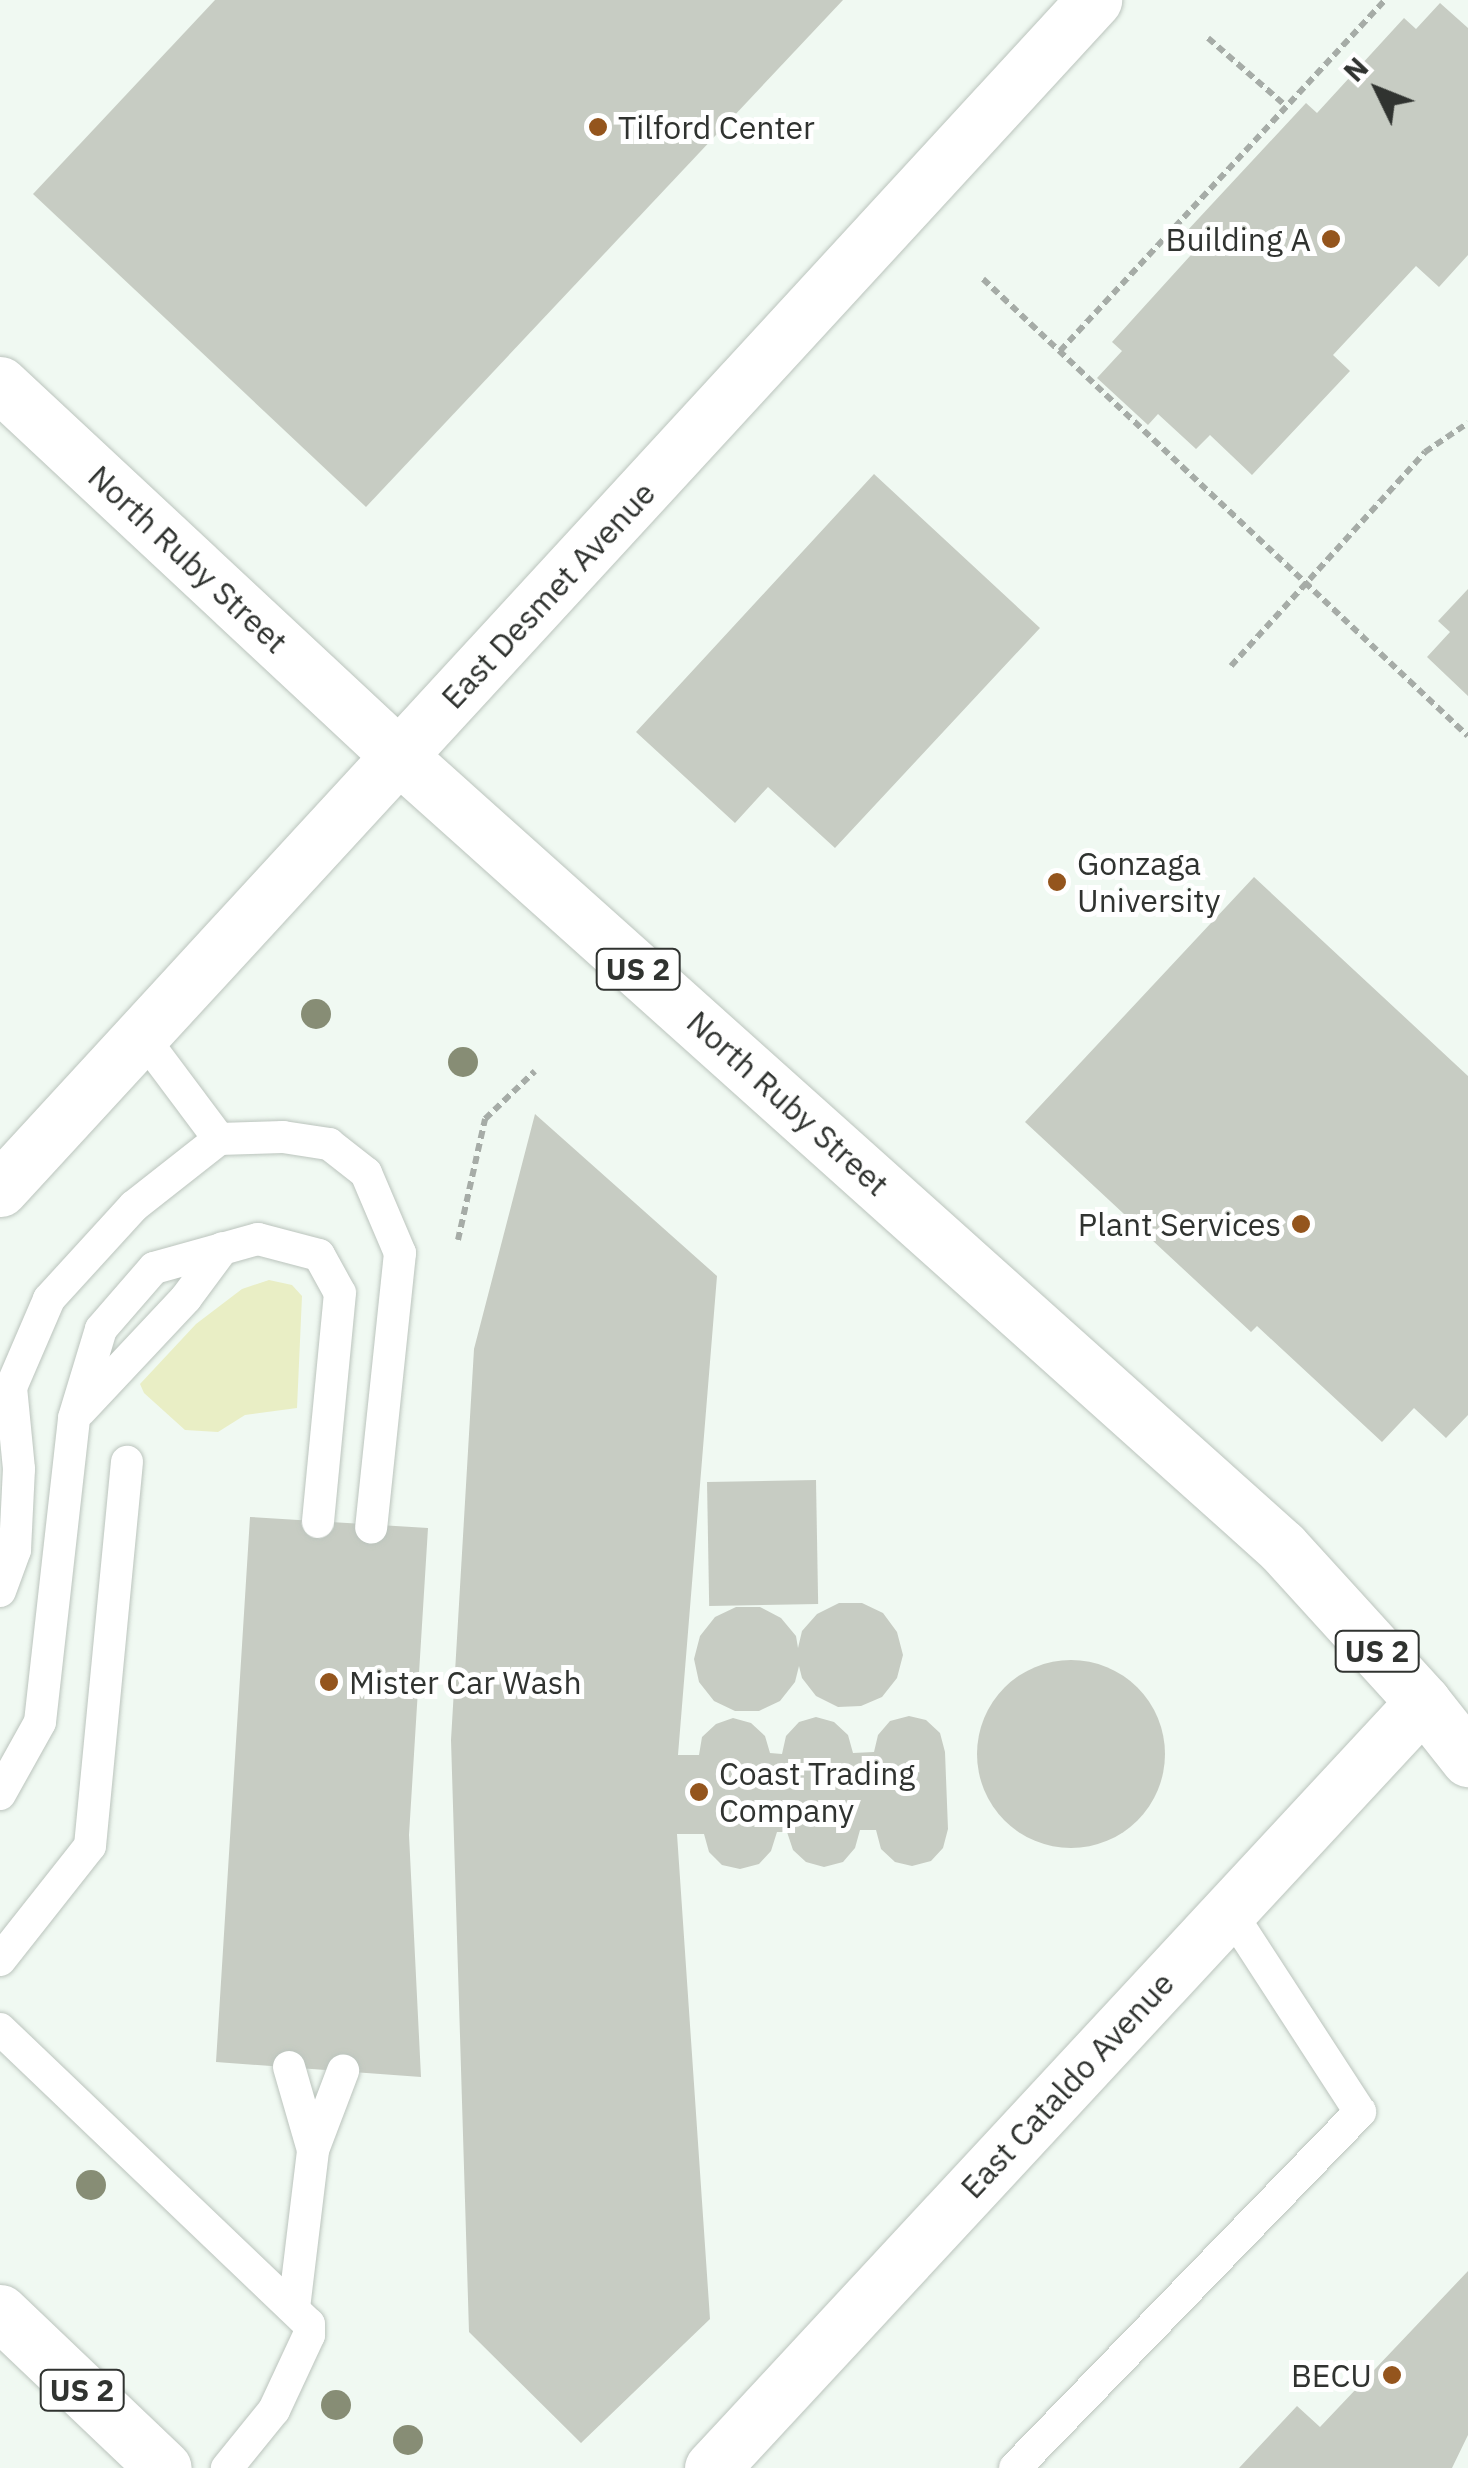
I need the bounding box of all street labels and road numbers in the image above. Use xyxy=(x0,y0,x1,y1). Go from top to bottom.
street label: North Ruby Street xyxy=(81,457,295,661)
street label: East Desmet Avenue xyxy=(433,474,663,716)
road number: US 2 xyxy=(596,944,680,994)
street label: North Ruby Street xyxy=(679,1003,897,1203)
road number: US 2 xyxy=(1334,1626,1420,1676)
street label: East Cataldo Avenue xyxy=(952,1964,1182,2206)
road number: US 2 xyxy=(39,2365,124,2415)

